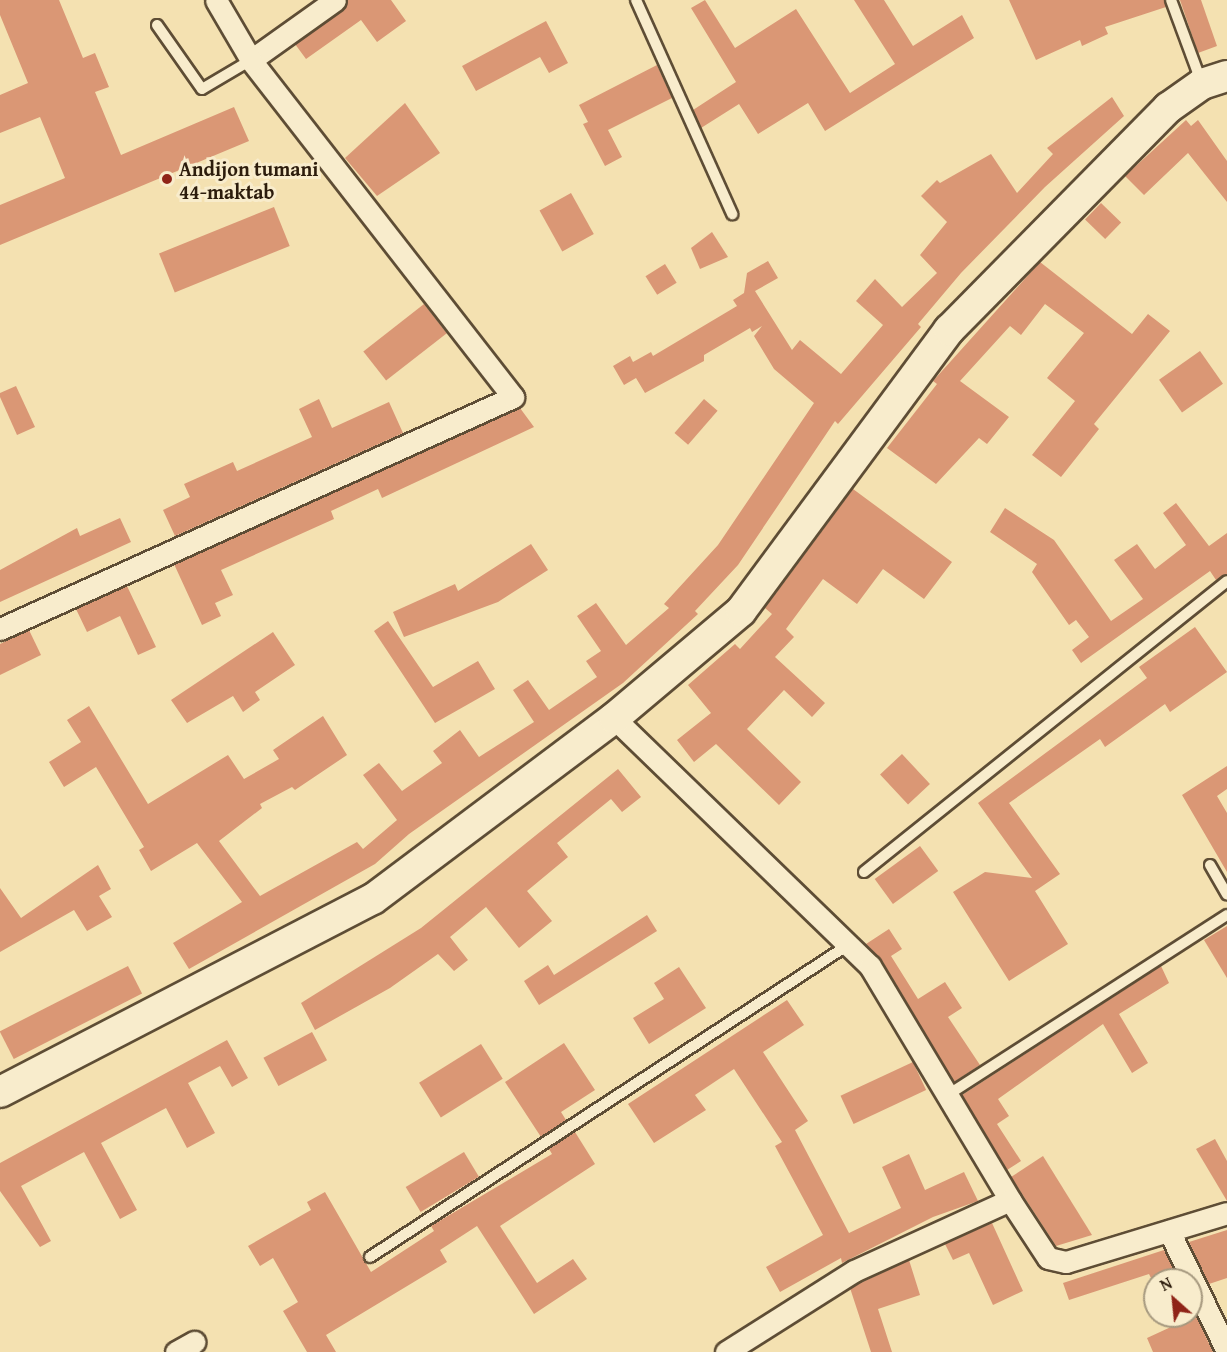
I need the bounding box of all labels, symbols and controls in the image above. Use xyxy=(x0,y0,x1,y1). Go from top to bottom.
place label: Andijon tumani 44-maktab xyxy=(179,156,319,203)
marker: Andijon tumani 44-maktab xyxy=(160,172,174,186)
north arrow xyxy=(1143,1268,1203,1328)
text: N xyxy=(1156,1271,1176,1297)

